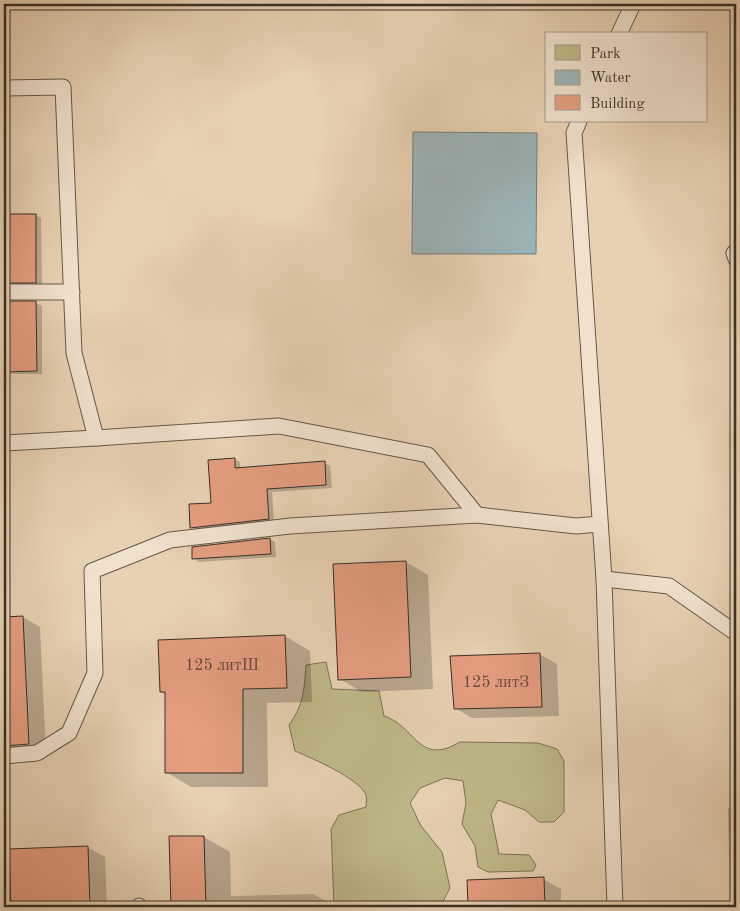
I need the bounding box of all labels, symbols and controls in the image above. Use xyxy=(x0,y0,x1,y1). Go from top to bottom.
legend xyxy=(545,32,708,122)
text: Park xyxy=(590,47,621,62)
text: Water xyxy=(590,71,631,86)
text: Building xyxy=(590,97,645,112)
house number: 125 литШ xyxy=(185,658,259,674)
house number: 125 литЗ xyxy=(463,675,529,691)

